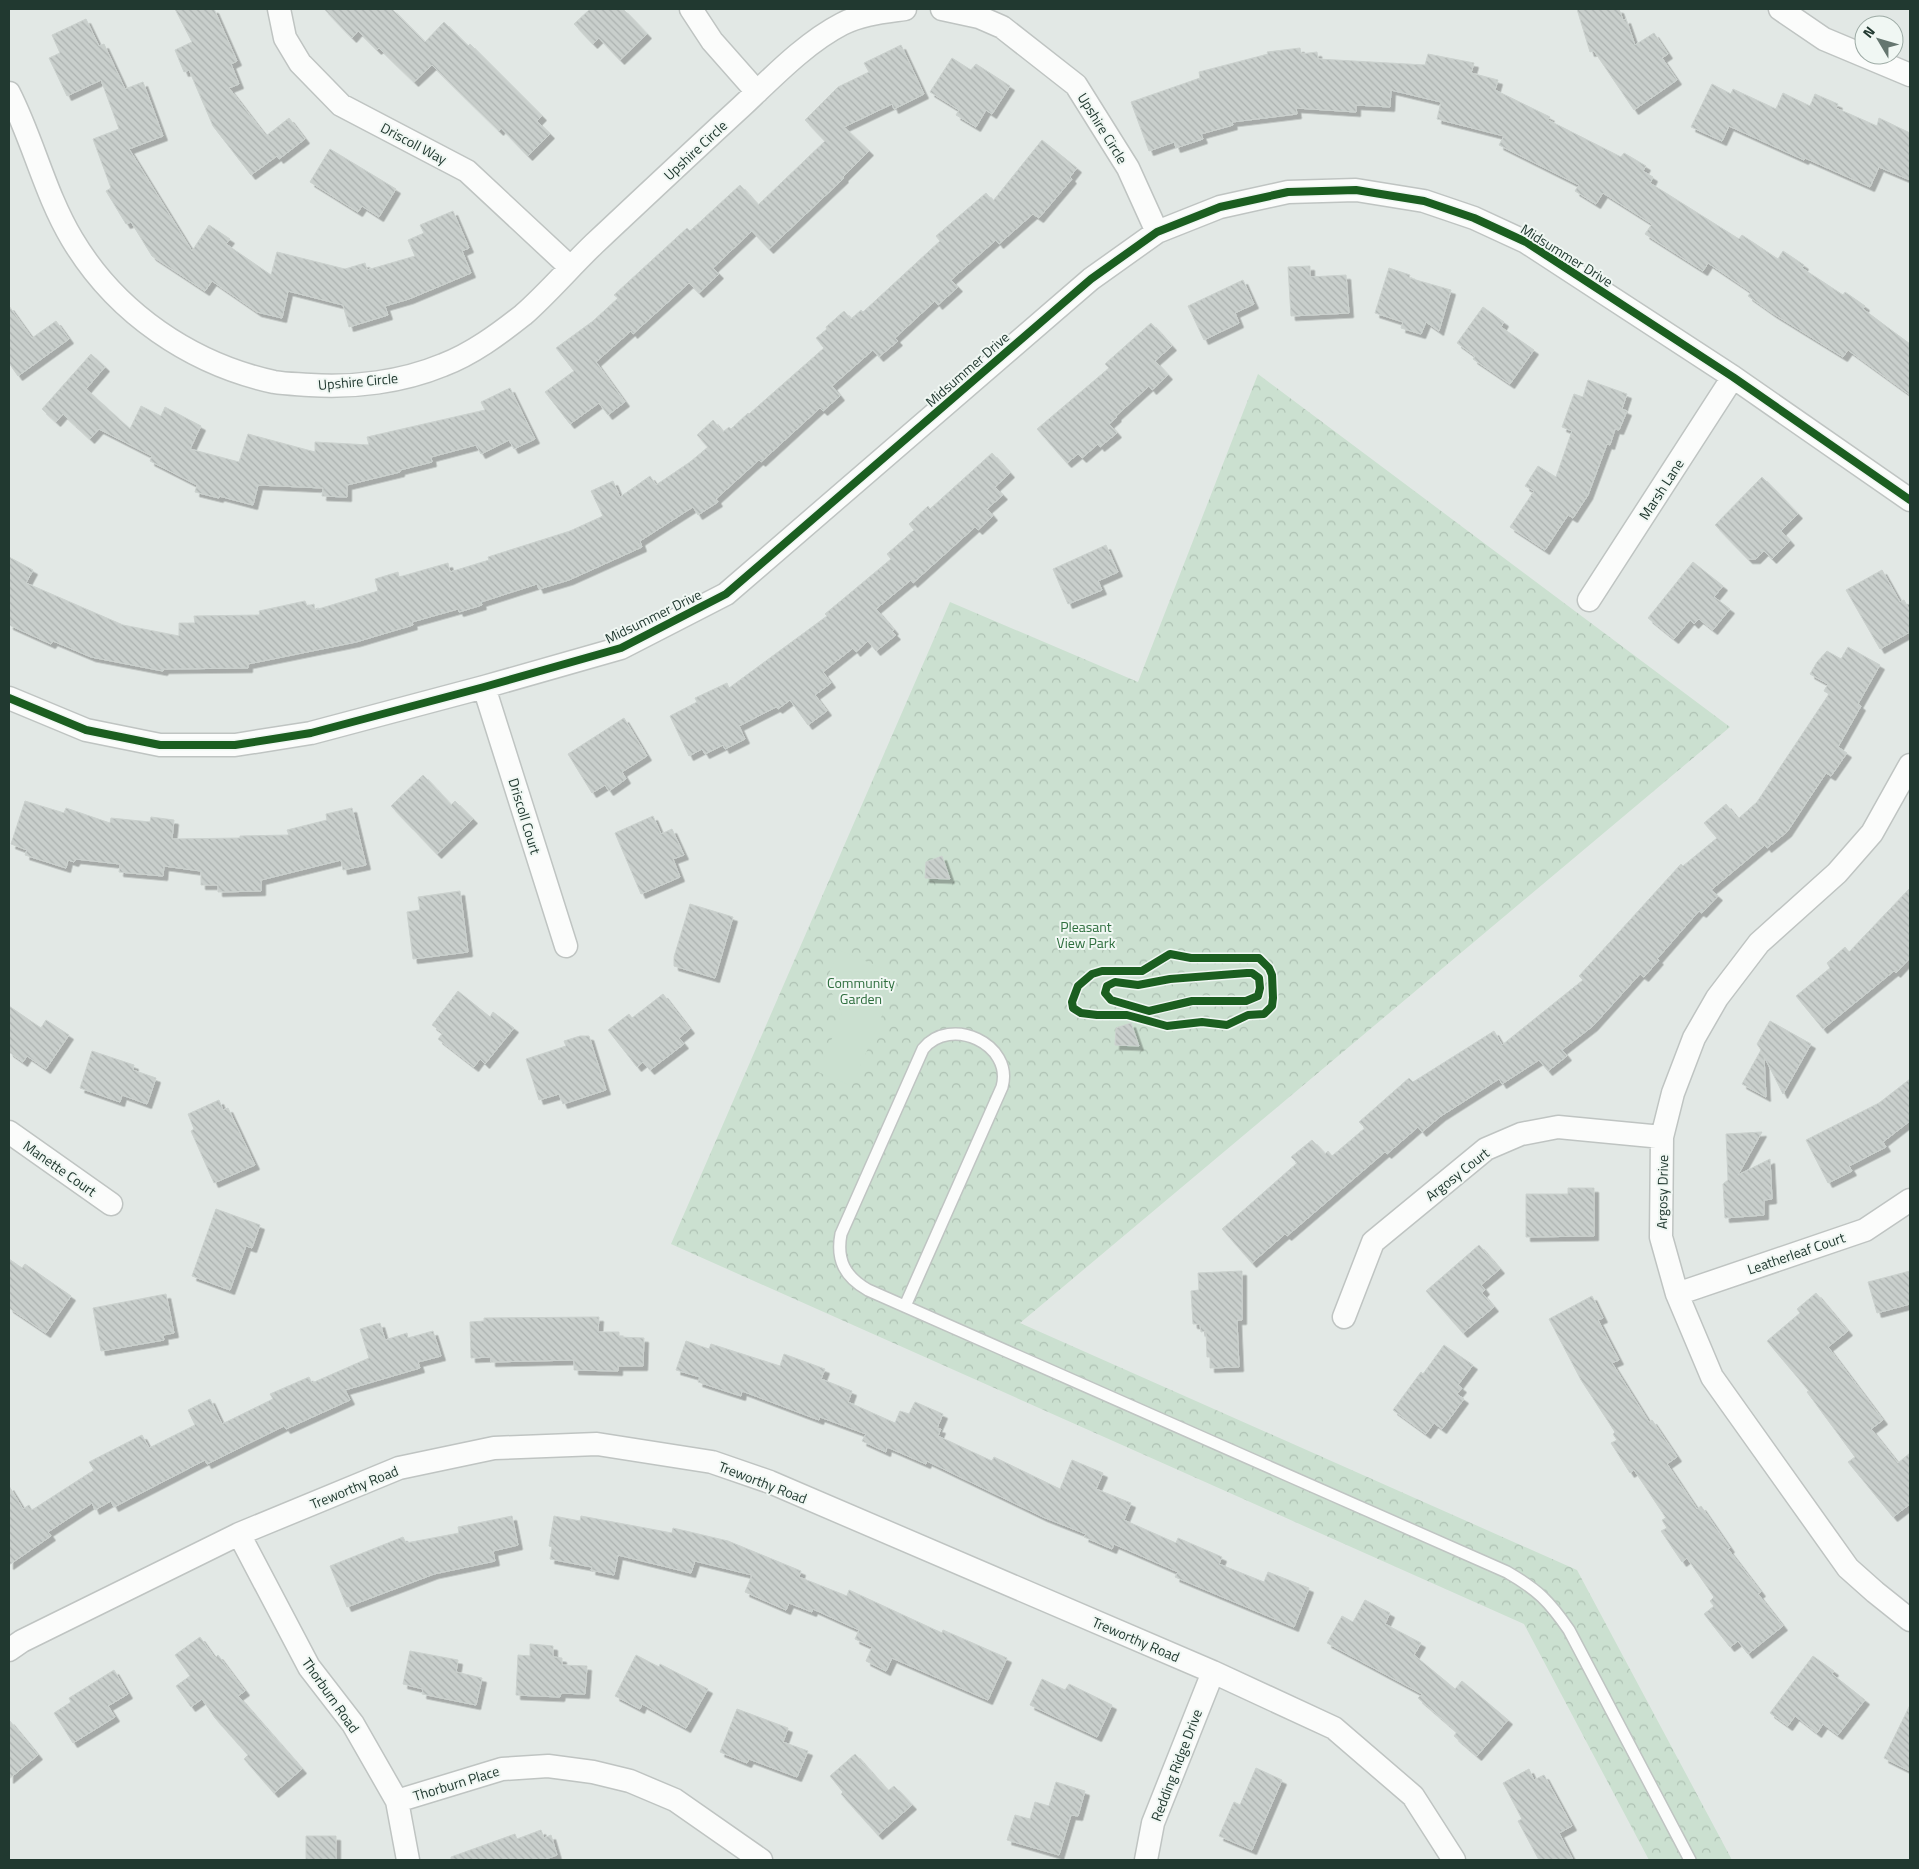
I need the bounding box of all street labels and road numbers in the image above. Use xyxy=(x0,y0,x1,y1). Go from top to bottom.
street label: Upshire Circle xyxy=(1073,88,1133,168)
street label: Upshire Circle xyxy=(659,115,731,185)
street label: Driscoll Way xyxy=(377,117,451,169)
street label: Midsummer Drive xyxy=(1517,218,1617,292)
street label: Midsummer Drive xyxy=(920,327,1014,411)
street label: Upshire Circle xyxy=(317,367,399,395)
street label: Marsh Lane xyxy=(1633,454,1689,524)
street label: Midsummer Drive xyxy=(601,584,705,648)
street label: Driscoll Court xyxy=(503,775,547,857)
street label: Manette Court xyxy=(19,1135,101,1201)
street label: Argosy Court xyxy=(1421,1142,1493,1206)
street label: Argosy Drive xyxy=(1651,1155,1673,1229)
street label: Leatherleaf Court xyxy=(1744,1226,1848,1280)
street label: Treworthy Road xyxy=(716,1455,810,1509)
street label: Treworthy Road xyxy=(307,1460,401,1514)
street label: Treworthy Road xyxy=(1089,1611,1183,1667)
street label: Thorburn Road xyxy=(297,1653,365,1737)
street label: Redding Ridge Drive xyxy=(1145,1706,1207,1824)
street label: Thorburn Place xyxy=(410,1760,502,1806)

